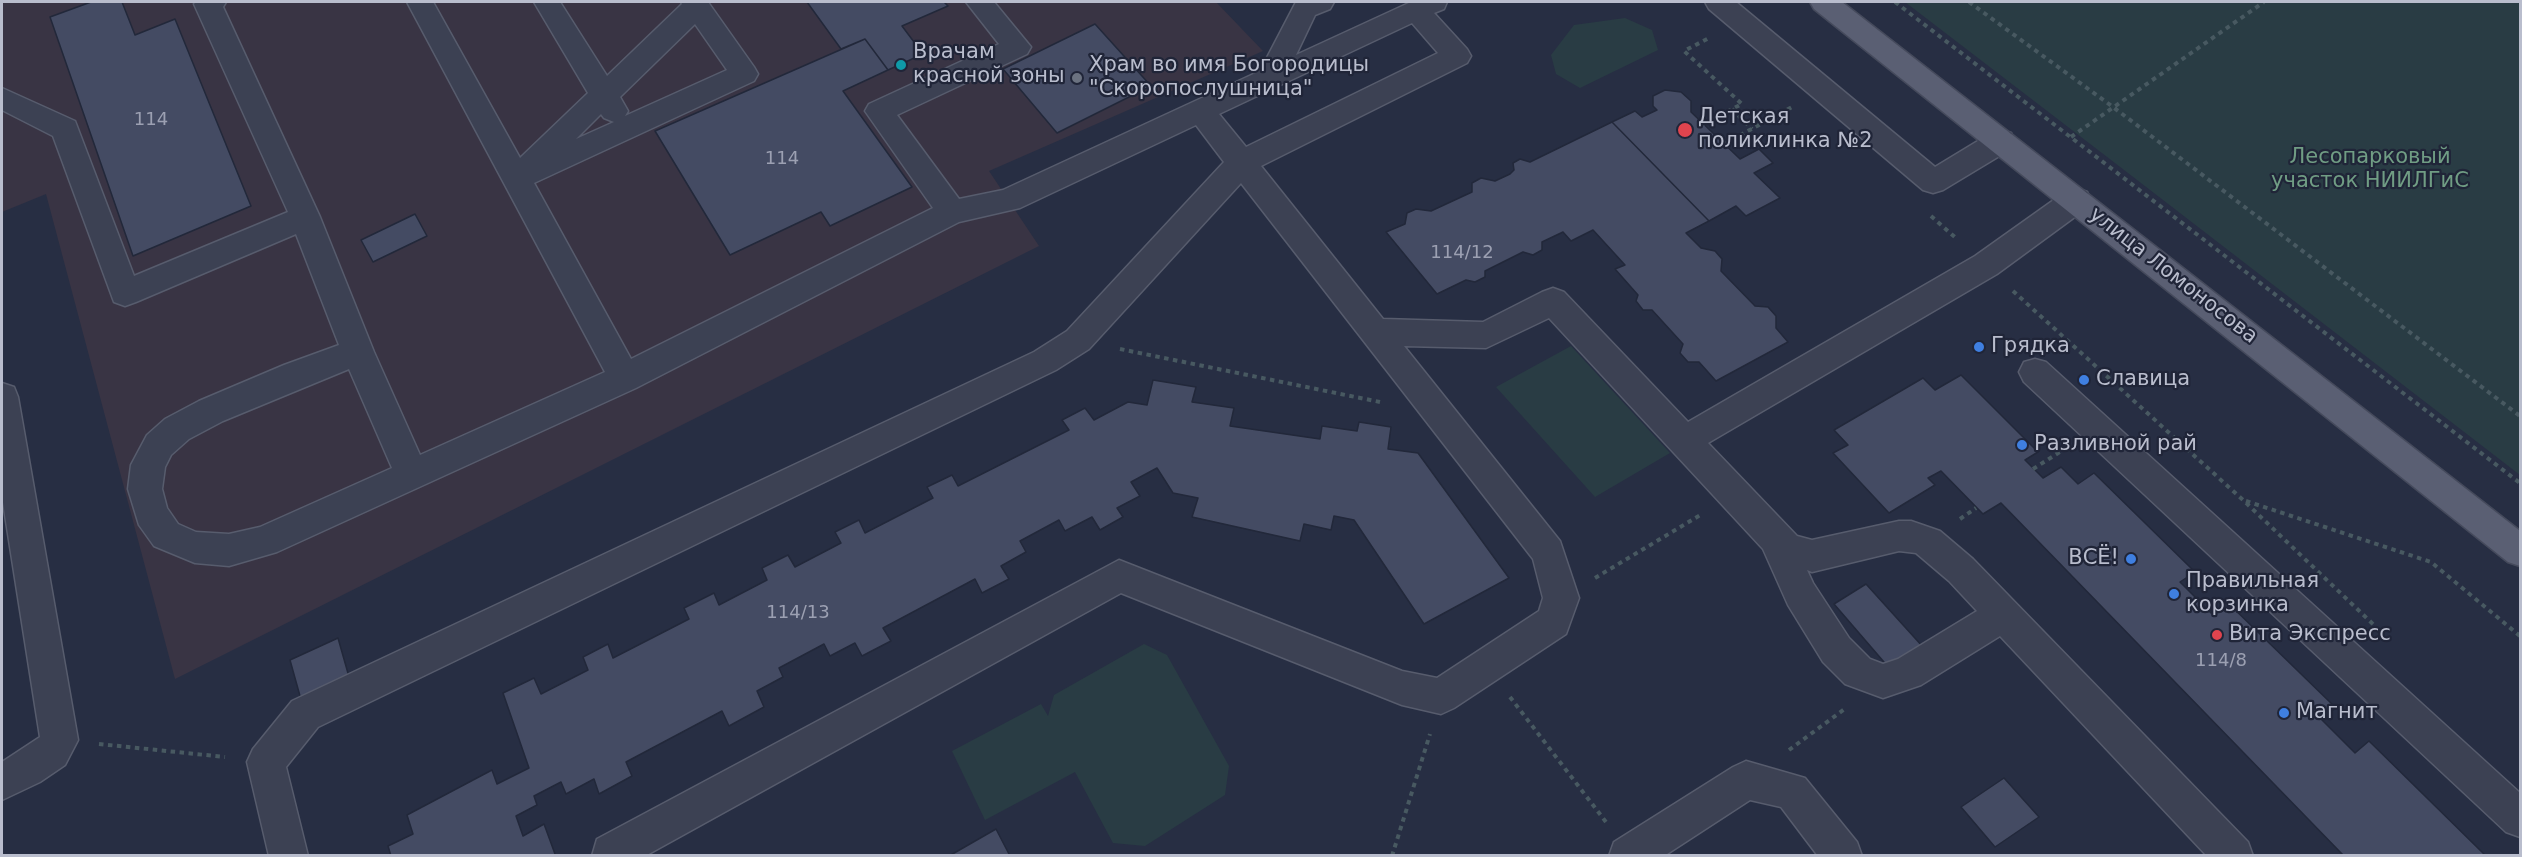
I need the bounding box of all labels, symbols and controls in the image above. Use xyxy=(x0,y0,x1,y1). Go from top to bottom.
place label: Врачам красной зоны xyxy=(913,40,1065,90)
place label: Храм во имя Богородицы "Скоропослушница" xyxy=(1089,53,1369,103)
marker: Врачам красной зоны xyxy=(894,58,908,72)
marker: Храм во имя Богородицы "Скоропослушница" xyxy=(1070,71,1084,85)
place label: Детская поликлинка №2 xyxy=(1698,105,1873,155)
house number: 114 xyxy=(134,109,168,131)
marker: Детская поликлинка №2 xyxy=(1676,121,1694,139)
park label: Лесопарковый участок НИИЛГиС xyxy=(2271,145,2469,195)
house number: 114 xyxy=(765,148,799,170)
street label: улица Ломоносова xyxy=(2084,202,2262,350)
house number: 114/12 xyxy=(1430,242,1494,264)
place label: Грядка xyxy=(1991,334,2070,360)
marker: Грядка xyxy=(1972,340,1986,354)
place label: Славица xyxy=(2096,367,2190,393)
marker: Славица xyxy=(2077,373,2091,387)
place label: Разливной рай xyxy=(2034,432,2197,458)
marker: Разливной рай xyxy=(2015,438,2029,452)
place label: ВСЁ! xyxy=(2068,546,2119,572)
marker: ВСЁ! xyxy=(2124,552,2138,566)
place label: Правильная корзинка xyxy=(2186,569,2319,619)
marker: Правильная корзинка xyxy=(2167,587,2181,601)
house number: 114/13 xyxy=(766,602,830,624)
place label: Вита Экспресс xyxy=(2229,622,2391,648)
marker: Вита Экспресс xyxy=(2210,628,2224,642)
house number: 114/8 xyxy=(2195,650,2247,672)
place label: Магнит xyxy=(2296,700,2378,726)
marker: Магнит xyxy=(2277,706,2291,720)

